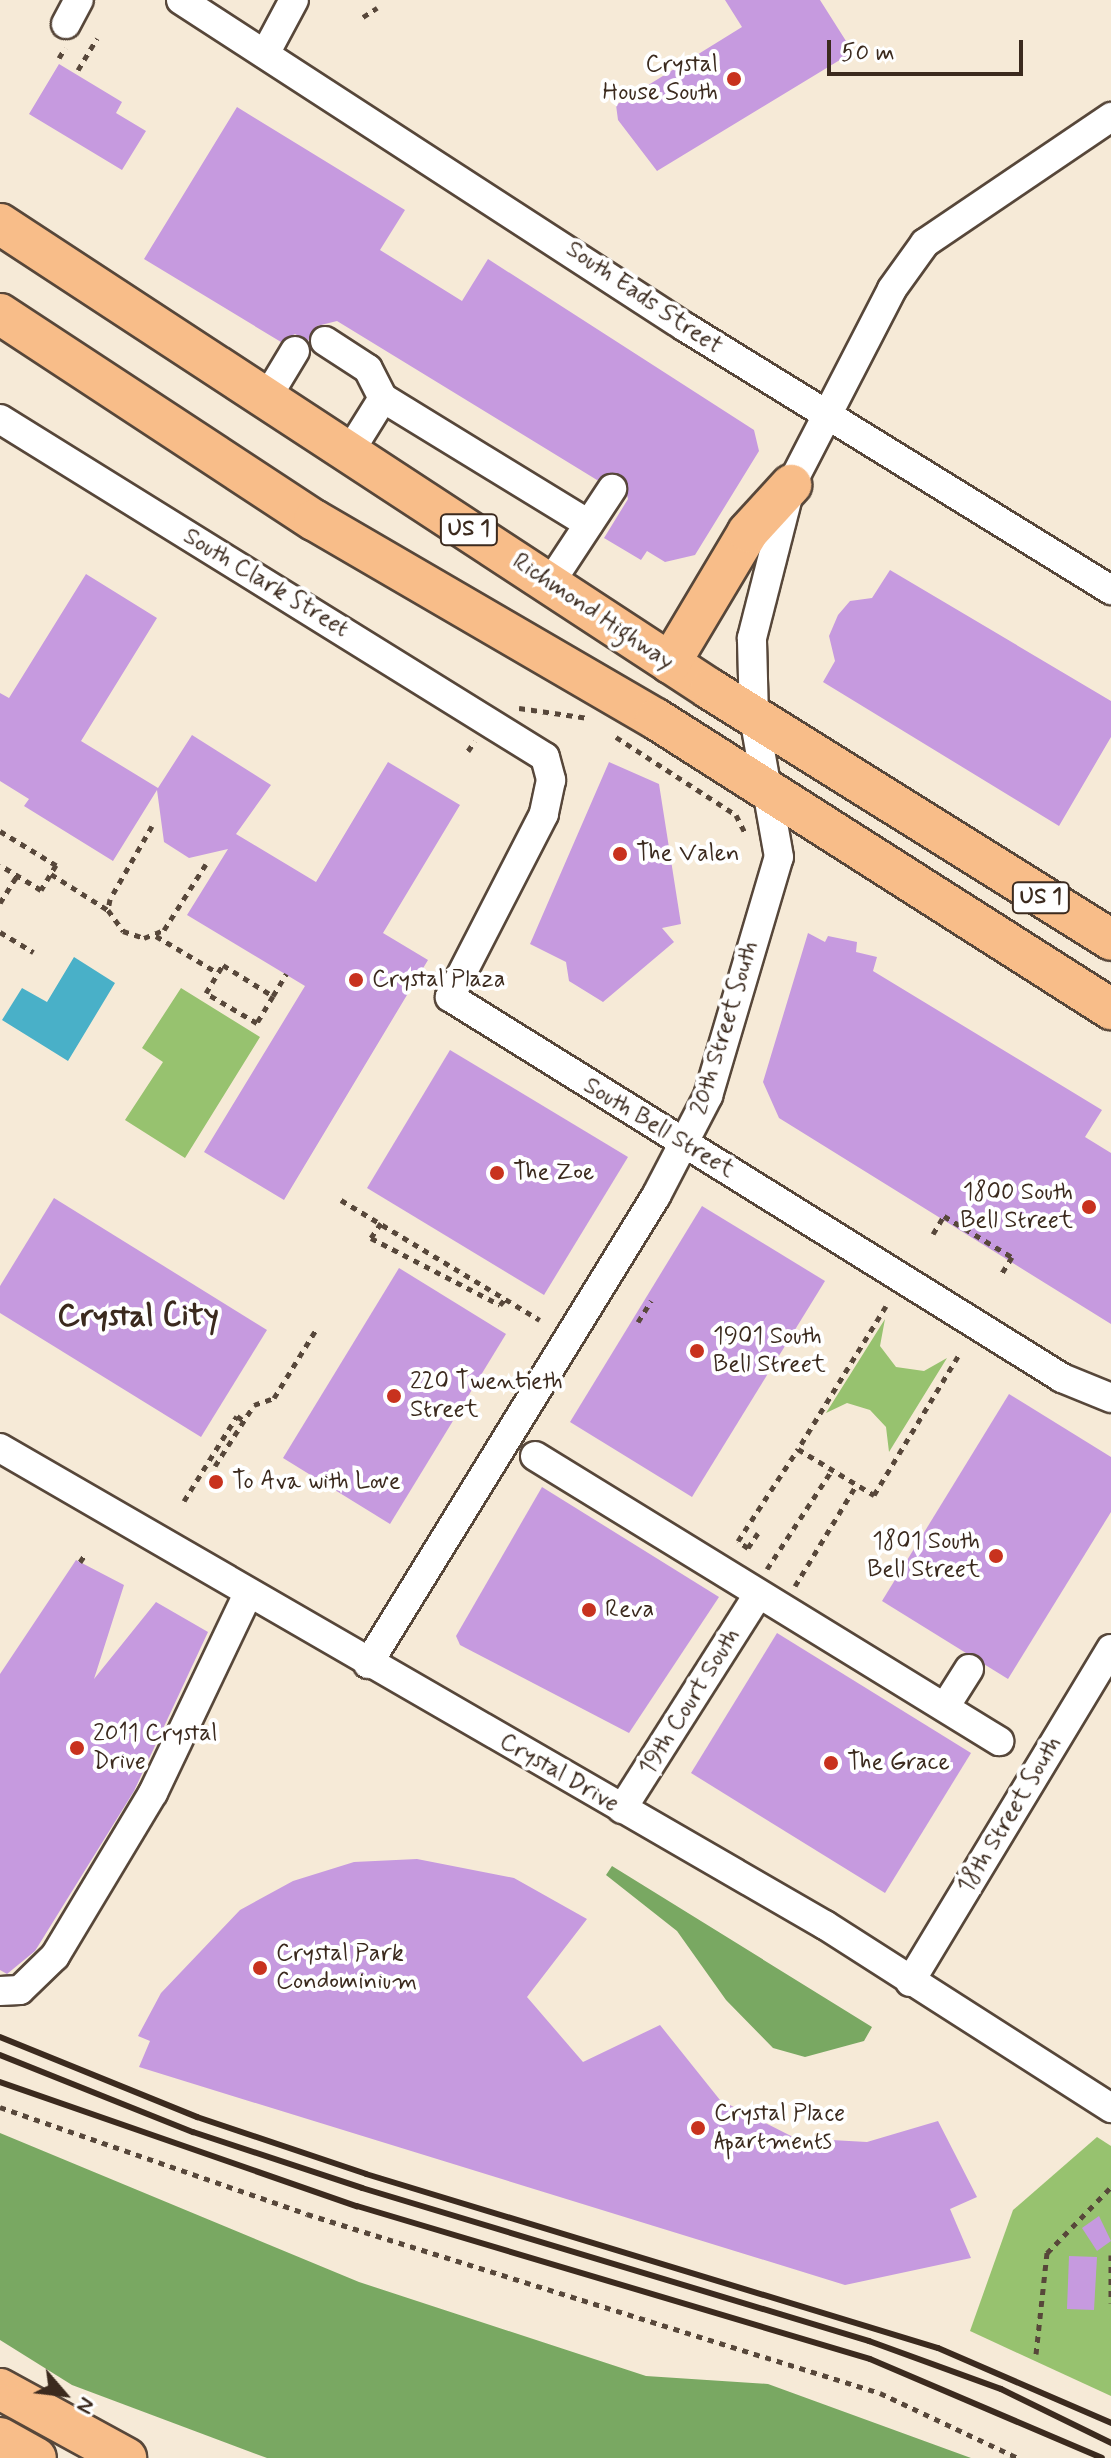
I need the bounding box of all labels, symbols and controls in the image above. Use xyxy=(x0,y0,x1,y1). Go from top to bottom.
scale bar xyxy=(831,24,1027,74)
text: 50 m xyxy=(841,38,895,69)
place label: Crystal House South xyxy=(603,51,718,107)
marker: Crystal House South xyxy=(725,70,743,88)
street label: South Eads Street xyxy=(561,235,727,361)
road number: US 1 xyxy=(439,512,499,548)
street label: South Clark Street xyxy=(176,521,356,645)
street label: Richmond Highway xyxy=(507,547,679,677)
place label: The Valen xyxy=(636,840,742,868)
marker: The Valen xyxy=(611,845,629,863)
road number: US 1 xyxy=(1011,880,1071,916)
street label: 20th Street South xyxy=(685,938,765,1118)
place label: Crystal Plaza xyxy=(372,966,507,994)
marker: Crystal Plaza xyxy=(347,971,365,989)
street label: South Bell Street xyxy=(578,1072,740,1184)
place label: The Zoe xyxy=(513,1159,595,1187)
marker: The Zoe xyxy=(488,1164,506,1182)
place label: 1800 South Bell Street xyxy=(960,1179,1073,1235)
marker: 1800 South Bell Street xyxy=(1080,1198,1098,1216)
district label: Crystal City xyxy=(57,1297,219,1335)
place label: 1901 South Bell Street xyxy=(713,1323,826,1379)
marker: 1901 South Bell Street xyxy=(688,1342,706,1360)
place label: 220 Twentieth Street xyxy=(410,1368,563,1424)
marker: 220 Twentieth Street xyxy=(385,1387,403,1405)
place label: To Ava with Love xyxy=(232,1468,398,1496)
marker: To Ava with Love xyxy=(207,1473,225,1491)
place label: 1801 South Bell Street xyxy=(867,1528,980,1584)
marker: 1801 South Bell Street xyxy=(987,1547,1005,1565)
place label: Reva xyxy=(605,1596,654,1624)
marker: Reva xyxy=(580,1601,598,1619)
street label: 19th Court South xyxy=(633,1623,747,1781)
place label: 2011 Crystal Drive xyxy=(93,1720,218,1776)
street label: Crystal Drive xyxy=(495,1728,623,1818)
street label: 18th Street South xyxy=(952,1731,1068,1899)
marker: 2011 Crystal Drive xyxy=(68,1739,86,1757)
place label: The Grace xyxy=(847,1749,948,1777)
marker: The Grace xyxy=(822,1754,840,1772)
place label: Crystal Park Condominium xyxy=(276,1940,417,1996)
marker: Crystal Park Condominium xyxy=(251,1959,269,1977)
place label: Crystal Place Apartments xyxy=(714,2100,846,2156)
marker: Crystal Place Apartments xyxy=(689,2119,707,2137)
north arrow xyxy=(24,2354,104,2434)
text: N xyxy=(69,2392,101,2418)

